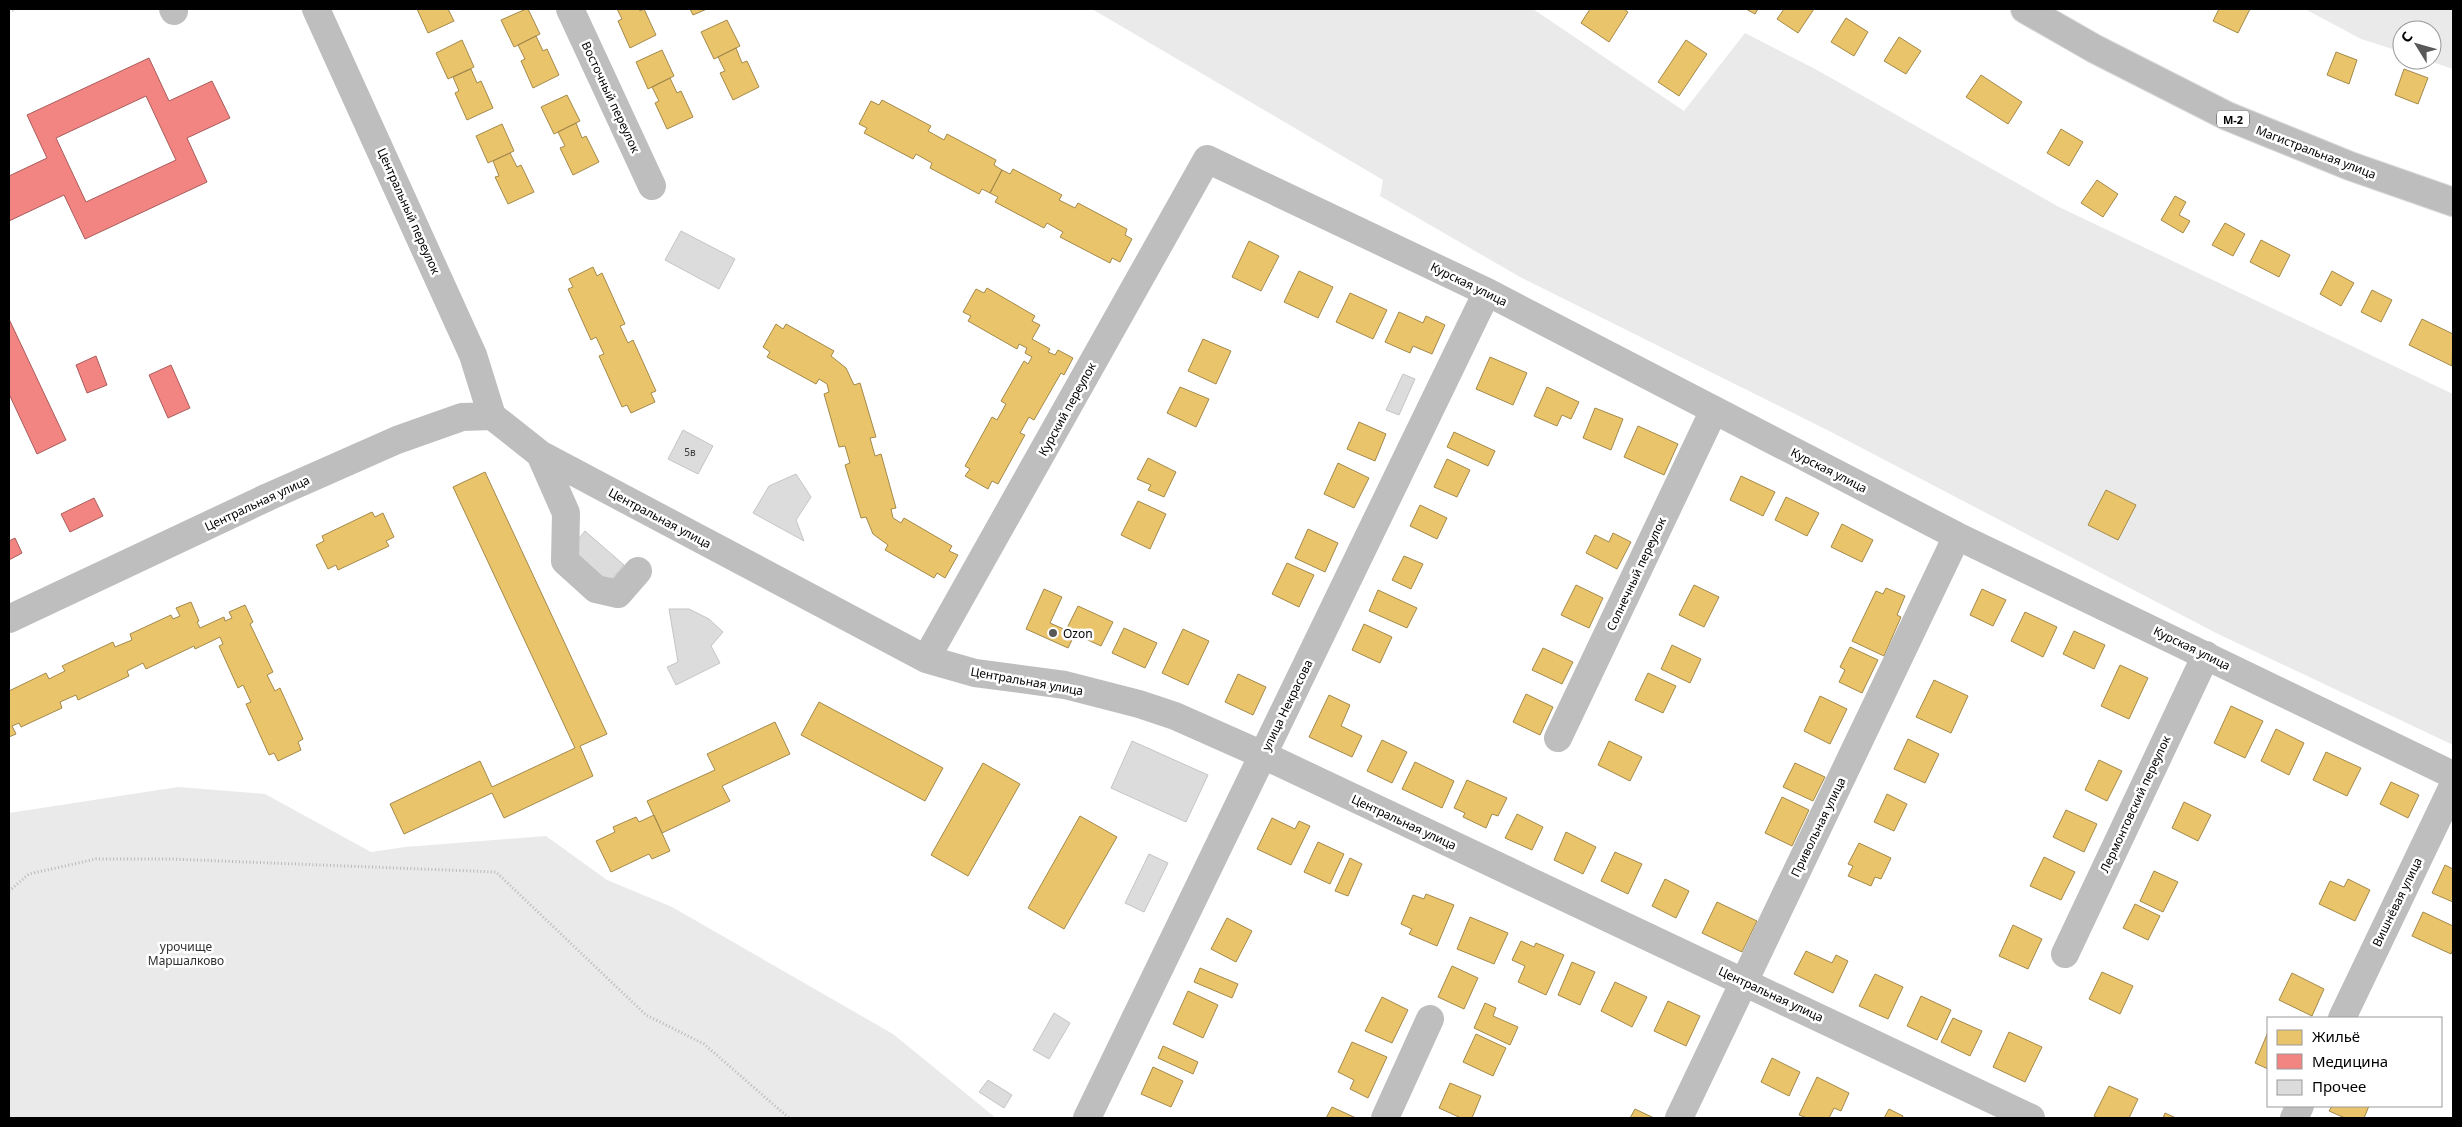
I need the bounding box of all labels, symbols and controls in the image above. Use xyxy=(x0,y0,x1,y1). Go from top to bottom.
north arrow xyxy=(2392,20,2442,70)
text: С xyxy=(2396,28,2417,46)
street label: Восточный переулок xyxy=(578,39,645,156)
road number: М-2 xyxy=(2217,110,2249,128)
street label: Магистральная улица xyxy=(2253,121,2379,183)
street label: Центральный переулок xyxy=(373,145,445,277)
street label: Курская улица xyxy=(1428,258,1510,310)
street label: Курский переулок xyxy=(1034,359,1100,459)
street label: Курская улица xyxy=(1788,443,1870,497)
house number: 5в xyxy=(684,445,696,459)
street label: Центральная улица xyxy=(202,471,312,535)
street label: Центральная улица xyxy=(606,484,714,552)
street label: Солнечный переулок xyxy=(1602,514,1670,633)
street label: Курская улица xyxy=(2151,622,2233,674)
place label: Ozon xyxy=(1063,625,1093,642)
marker: Ozon xyxy=(1047,627,1059,639)
street label: улица Некрасова xyxy=(1258,657,1316,753)
street label: Центральная улица xyxy=(969,663,1085,699)
street label: Лермонтовский переулок xyxy=(2096,732,2174,875)
street label: Привольная улица xyxy=(1786,774,1850,880)
street label: Центральная улица xyxy=(1349,790,1459,854)
street label: Вишнёвая улица xyxy=(2368,854,2426,950)
park label: урочище Маршалково xyxy=(148,938,224,969)
street label: Центральная улица xyxy=(1716,962,1826,1026)
legend xyxy=(2267,1017,2442,1107)
text: Жильё xyxy=(2312,1026,2360,1046)
text: Медицина xyxy=(2312,1051,2388,1071)
text: Прочее xyxy=(2312,1076,2366,1096)

